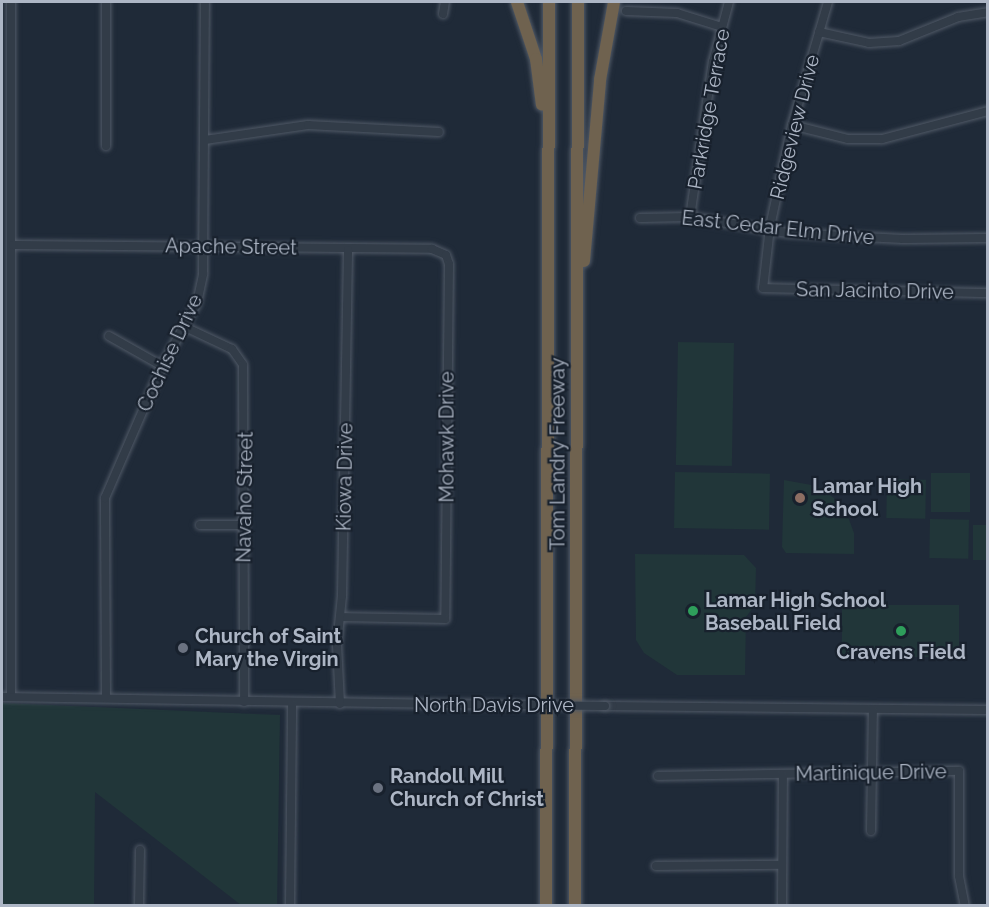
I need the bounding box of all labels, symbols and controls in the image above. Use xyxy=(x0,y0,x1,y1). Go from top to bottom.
street label: Parkridge Terrace xyxy=(683,27,735,191)
street label: Ridgeview Drive xyxy=(765,52,825,202)
street label: East Cedar Elm Drive xyxy=(680,206,876,250)
street label: Apache Street xyxy=(165,234,297,260)
street label: San Jacinto Drive xyxy=(796,278,954,304)
street label: Cochise Drive xyxy=(132,290,208,416)
street label: Tom Landry Freeway xyxy=(546,357,570,551)
street label: Mohawk Drive xyxy=(435,371,459,503)
street label: Kiowa Drive xyxy=(332,423,358,531)
street label: Navaho Street xyxy=(232,431,258,563)
place label: Lamar High School xyxy=(812,474,923,521)
marker: Lamar High School xyxy=(793,491,807,505)
place label: Lamar High School Baseball Field xyxy=(705,588,887,635)
marker: Lamar High School Baseball Field xyxy=(686,604,700,618)
place label: Church of Saint Mary the Virgin xyxy=(195,624,342,671)
marker: Cravens Field xyxy=(894,624,908,638)
place label: Cravens Field xyxy=(836,640,966,664)
marker: Church of Saint Mary the Virgin xyxy=(176,641,190,655)
street label: North Davis Drive xyxy=(414,693,574,717)
street label: Martinique Drive xyxy=(795,760,947,786)
place label: Randoll Mill Church of Christ xyxy=(390,765,544,812)
marker: Randoll Mill Church of Christ xyxy=(371,781,385,795)

